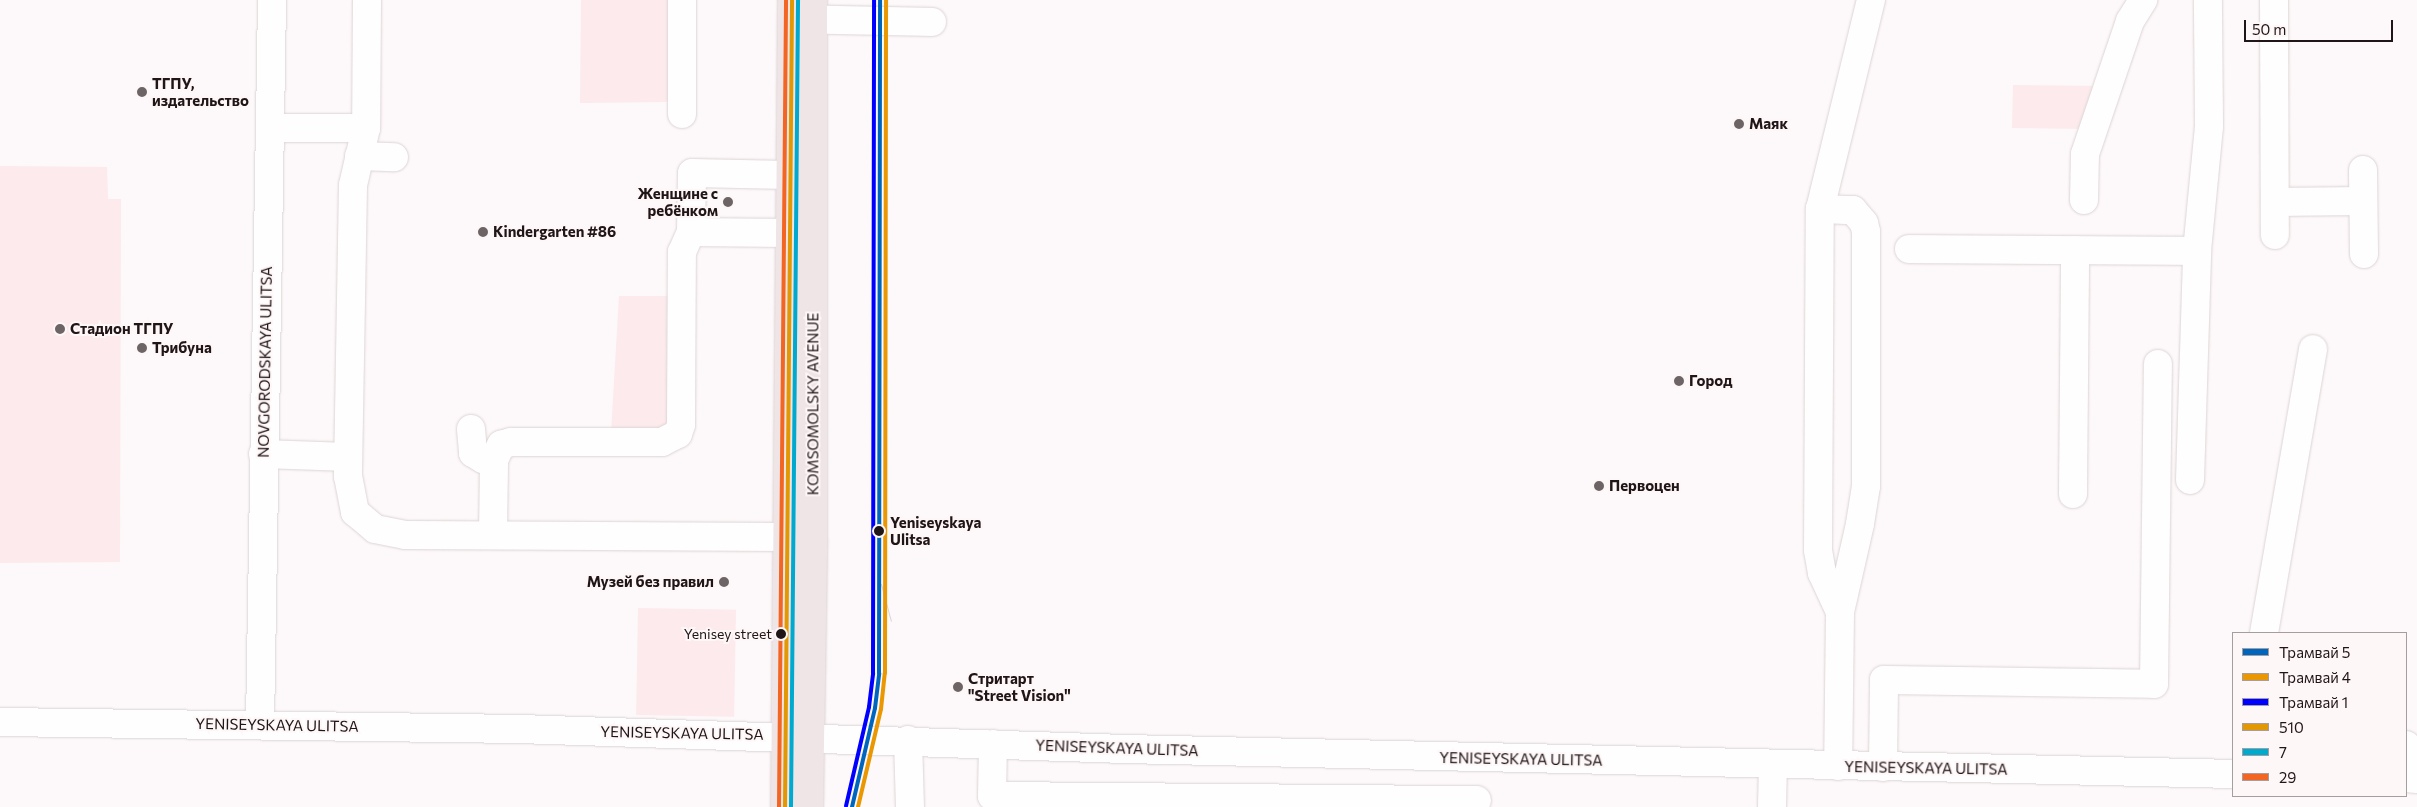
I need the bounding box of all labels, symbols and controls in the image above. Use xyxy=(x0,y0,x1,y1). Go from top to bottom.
scale bar xyxy=(2247,10,2396,42)
text: 50 m xyxy=(2252,20,2286,38)
place label: ТГПУ, издательство xyxy=(152,74,249,109)
marker: ТГПУ, издательство xyxy=(136,86,148,98)
place label: Маяк xyxy=(1749,115,1788,133)
marker: Маяк xyxy=(1733,118,1745,130)
place label: Женщине с ребёнком xyxy=(638,184,718,219)
marker: Женщине с ребёнком xyxy=(722,196,734,208)
place label: Kindergarten #86 xyxy=(493,223,616,241)
marker: Kindergarten #86 xyxy=(477,226,489,238)
street label: NOVGORODSKAYA ULITSA xyxy=(254,266,276,458)
street label: KOMSOMOLSKY AVENUE xyxy=(804,313,822,495)
place label: Стадион ТГПУ xyxy=(70,320,174,338)
marker: Стадион ТГПУ xyxy=(54,323,66,335)
place label: Трибуна xyxy=(152,339,212,357)
marker: Трибуна xyxy=(136,342,148,354)
place label: Город xyxy=(1689,372,1732,390)
marker: Город xyxy=(1673,375,1685,387)
place label: Первоцен xyxy=(1609,477,1680,495)
marker: Первоцен xyxy=(1593,480,1605,492)
place label: Yeniseyskaya Ulitsa xyxy=(890,513,982,548)
marker: Yeniseyskaya Ulitsa xyxy=(872,524,886,538)
place label: Музей без правил xyxy=(587,573,714,591)
marker: Музей без правил xyxy=(718,576,730,588)
place label: Yenisey street xyxy=(684,626,772,642)
marker: Yenisey street xyxy=(776,629,786,639)
legend xyxy=(2232,632,2407,797)
text: Трамвай 5 xyxy=(2279,643,2350,661)
text: Трамвай 4 xyxy=(2279,668,2351,686)
place label: Стритарт "Street Vision" xyxy=(968,669,1071,704)
marker: Стритарт "Street Vision" xyxy=(952,681,964,693)
text: Трамвай 1 xyxy=(2279,693,2348,711)
street label: YENISEYSKAYA ULITSA xyxy=(195,715,359,735)
text: 510 xyxy=(2279,718,2304,736)
street label: YENISEYSKAYA ULITSA xyxy=(600,723,764,743)
street label: YENISEYSKAYA ULITSA xyxy=(1035,736,1199,760)
text: 7 xyxy=(2279,743,2287,761)
street label: YENISEYSKAYA ULITSA xyxy=(1439,749,1603,769)
street label: YENISEYSKAYA ULITSA xyxy=(1844,758,2008,778)
text: 29 xyxy=(2279,768,2296,786)

